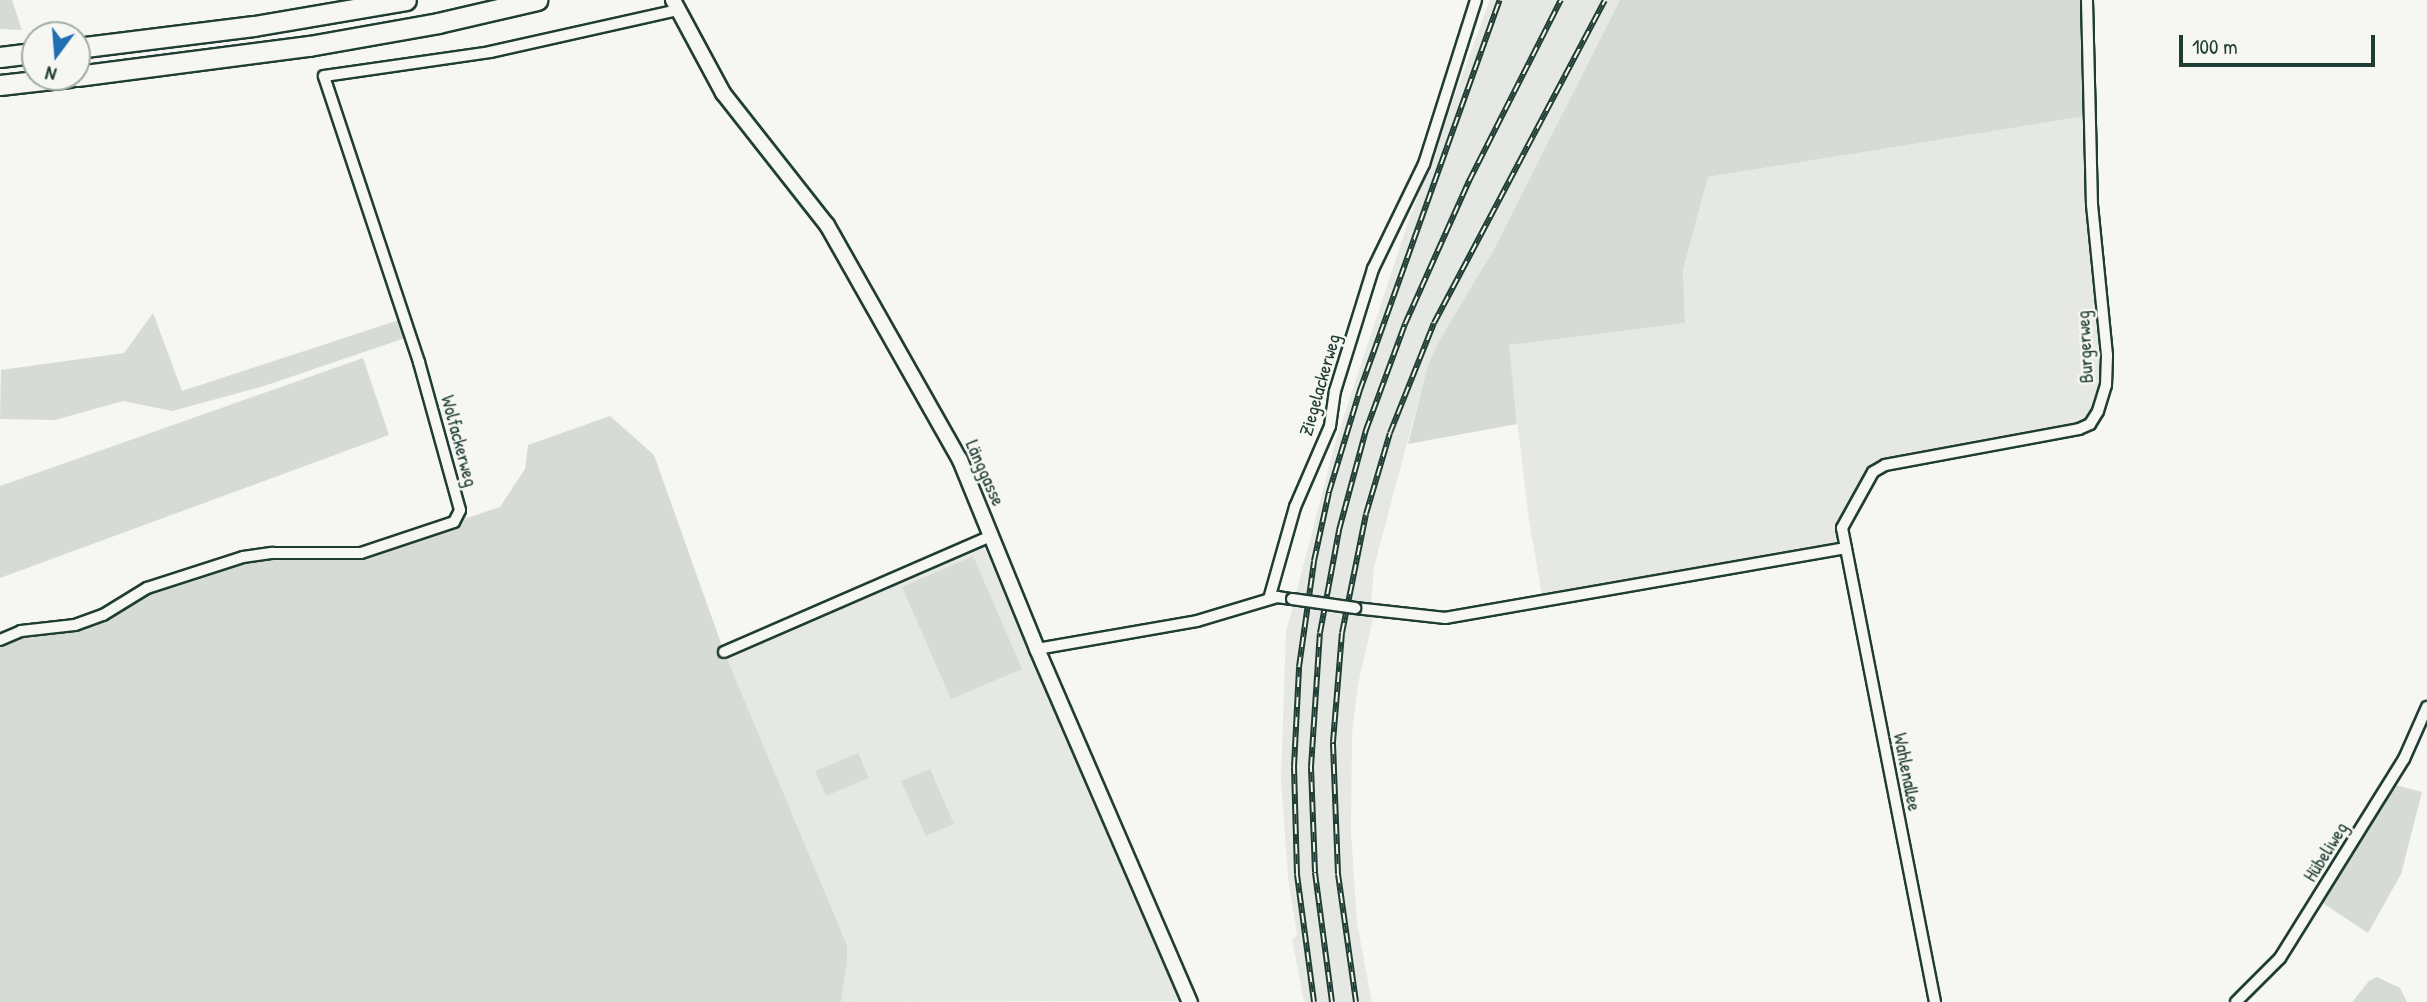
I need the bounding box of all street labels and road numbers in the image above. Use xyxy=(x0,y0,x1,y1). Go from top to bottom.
street label: Burgerweg xyxy=(2072,310,2098,384)
street label: Ziegelackerweg xyxy=(1295,331,1345,439)
street label: Wolfackerweg xyxy=(436,393,482,489)
street label: Länggasse xyxy=(960,437,1010,509)
street label: Wahlenallee xyxy=(1888,731,1926,813)
street label: Hübeliweg xyxy=(2299,818,2353,886)

